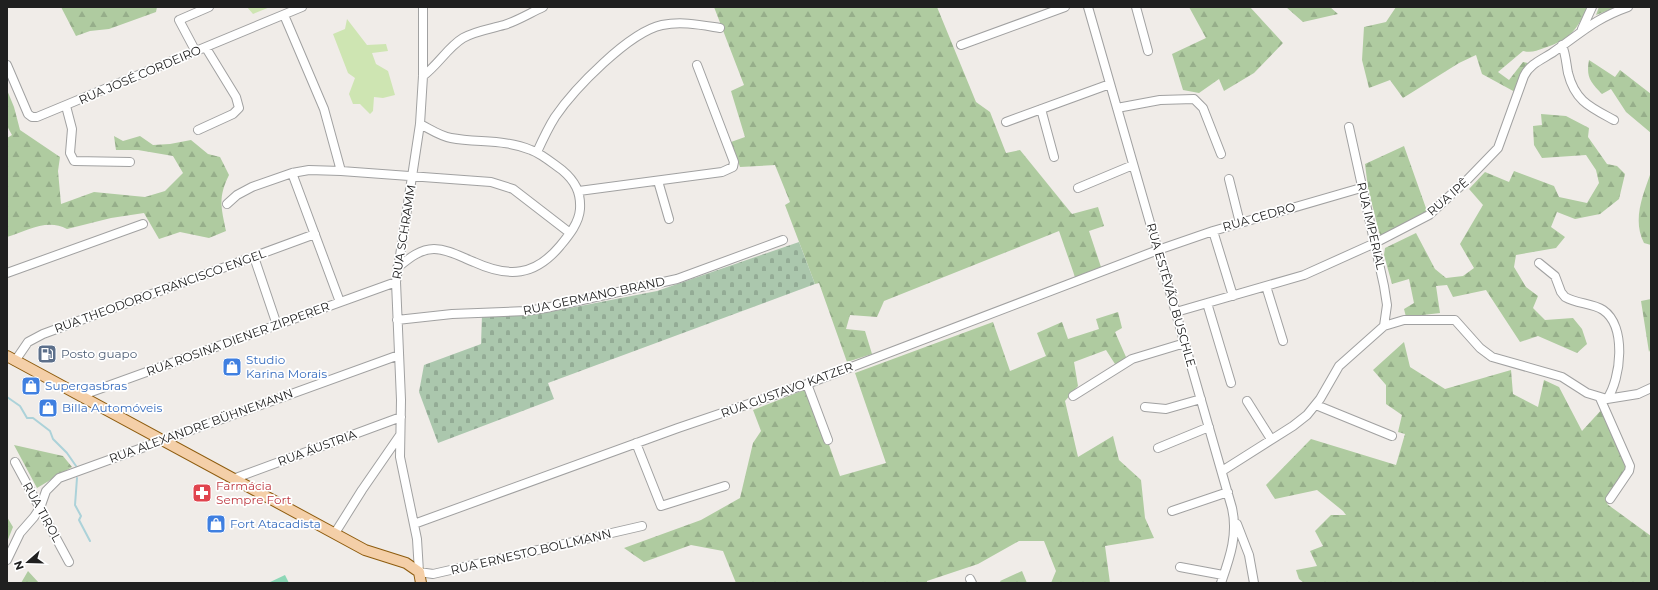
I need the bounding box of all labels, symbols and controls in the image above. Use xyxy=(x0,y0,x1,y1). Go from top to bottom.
street label: RUA JOSÉ CORDEIRO xyxy=(76,42,203,107)
street label: RUA IPÊ xyxy=(1424,175,1471,219)
street label: RUA IMPERIAL xyxy=(1354,181,1389,271)
street label: RUA SCHRAMM xyxy=(389,184,418,280)
street label: RUA CEDRO xyxy=(1221,199,1297,234)
street label: RUA ESTÊVÃO BUSCHLE xyxy=(1144,221,1199,368)
street label: RUA THEODORO FRANCISCO ENGEL xyxy=(52,245,268,336)
street label: RUA GERMANO BRAND xyxy=(522,273,666,318)
street label: RUA ROSINA DIENER ZIPPERER xyxy=(144,298,332,379)
fuel station icon: Posto guapo xyxy=(36,343,58,365)
place label: Posto guapo xyxy=(61,346,137,361)
place label: Studio Karina Morais xyxy=(246,352,327,381)
shop icon: Studio Karina Morais xyxy=(221,356,243,378)
street label: RUA GUSTAVO KATZER xyxy=(719,359,855,420)
shop icon: Supergasbras xyxy=(20,375,42,397)
place label: Supergasbras xyxy=(45,378,127,393)
street label: RUA ALEXANDRE BÜHNEMANN xyxy=(107,385,295,466)
shop icon: Billa Automóveis xyxy=(37,397,59,419)
place label: Billa Automóveis xyxy=(62,400,163,415)
street label: RUA ÁUSTRIA xyxy=(275,426,359,469)
place label: Farmácia Sempre Fort xyxy=(216,478,291,507)
street label: RUA TIROL xyxy=(20,479,65,544)
pharmacy icon: Farmácia Sempre Fort xyxy=(191,482,213,504)
shop icon: Fort Atacadista xyxy=(205,513,227,535)
place label: Fort Atacadista xyxy=(230,516,321,531)
street label: RUA ERNESTO BOLLMANN xyxy=(449,526,613,577)
north arrow xyxy=(8,542,48,582)
text: N xyxy=(11,559,27,572)

